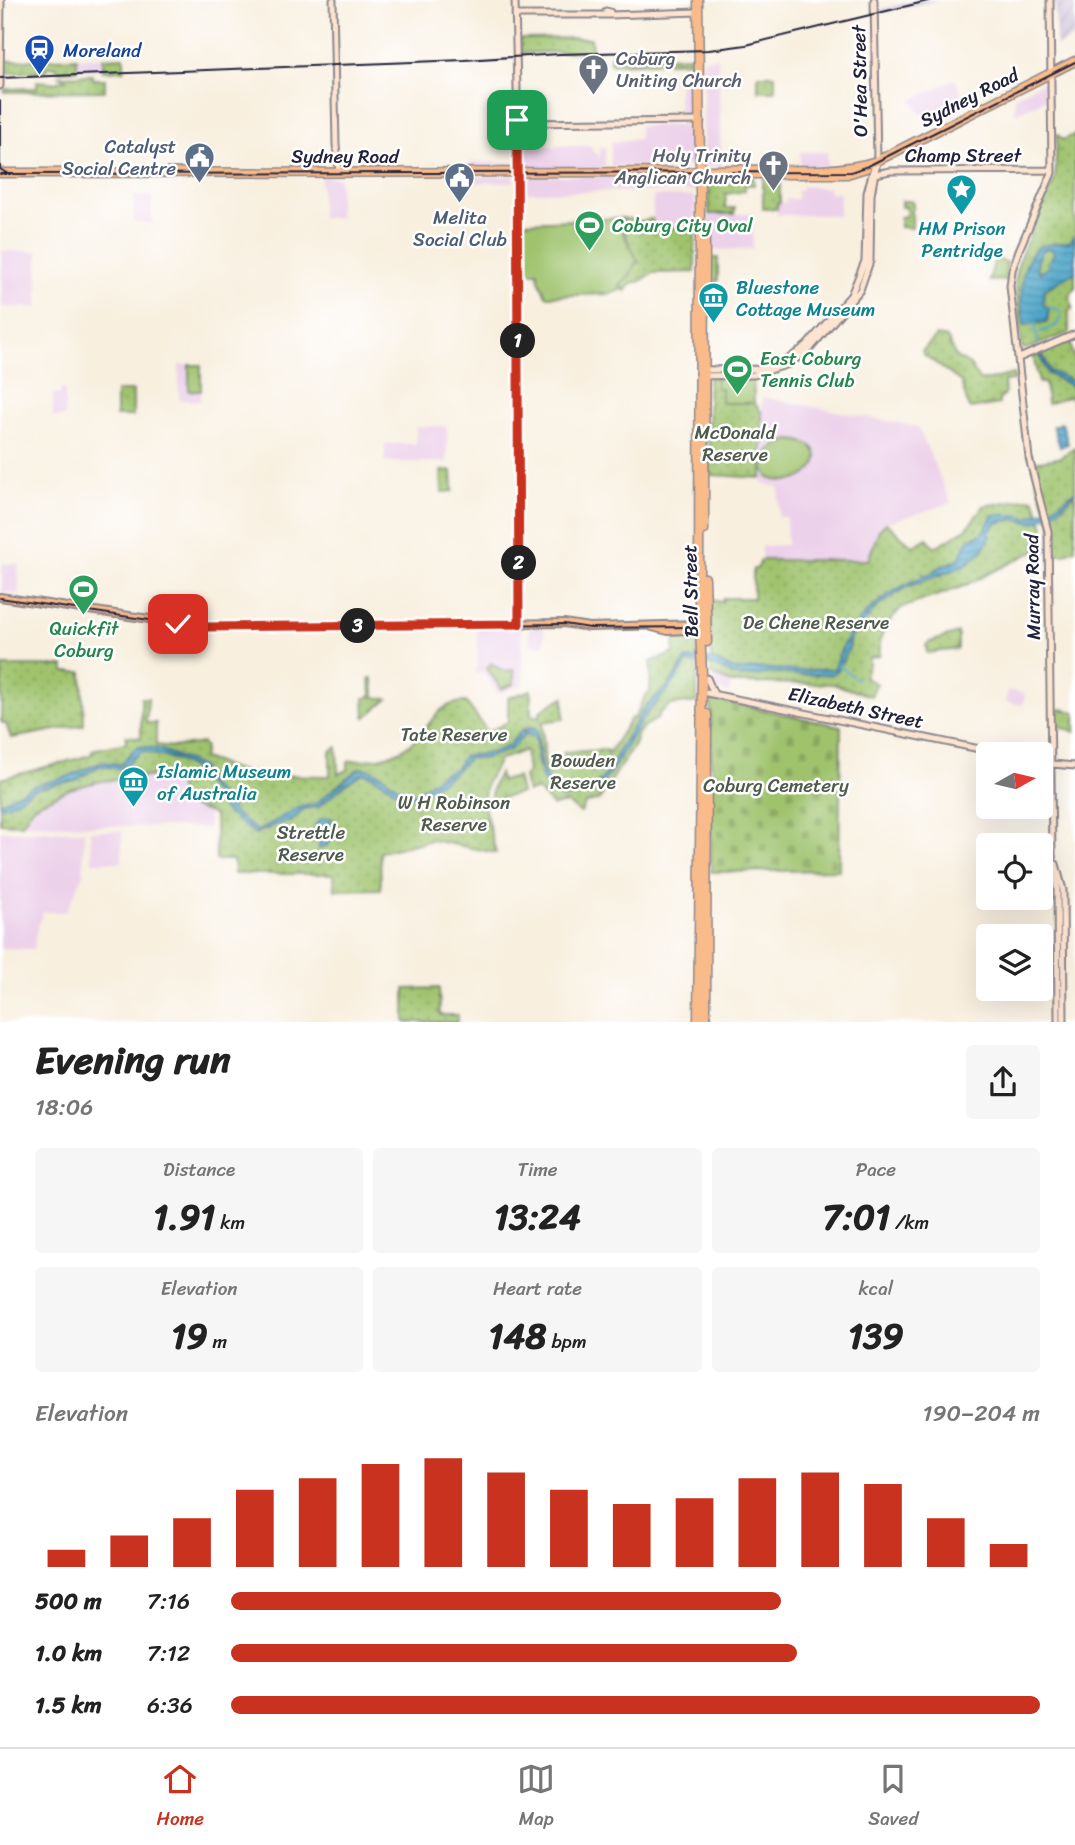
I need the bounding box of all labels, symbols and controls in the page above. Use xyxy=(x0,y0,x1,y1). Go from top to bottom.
street label: O'Hea Street xyxy=(842,24,877,137)
station icon: Moreland xyxy=(23,33,57,77)
place label: Moreland xyxy=(63,34,143,67)
place label: Coburg Uniting Church xyxy=(616,42,742,97)
church icon: Coburg Uniting Church xyxy=(576,52,610,96)
street label: Sydney Road xyxy=(914,58,1025,137)
pin xyxy=(487,90,547,150)
icon: arrive xyxy=(498,101,536,139)
place label: Catalyst Social Centre xyxy=(62,130,176,185)
place label: Holy Trinity Anglican Church xyxy=(614,139,751,194)
street label: Champ Street xyxy=(905,139,1022,172)
public building icon: Catalyst Social Centre xyxy=(182,140,216,184)
street label: Sydney Road xyxy=(291,140,400,173)
church icon: Holy Trinity Anglican Church xyxy=(757,149,791,193)
public building icon: Melita Social Club xyxy=(443,161,477,205)
place icon: HM Prison Pentridge xyxy=(945,172,979,216)
place label: Melita Social Club xyxy=(413,201,507,256)
sports icon: Coburg City Oval xyxy=(572,208,606,252)
place label: Coburg City Oval xyxy=(612,209,753,242)
place label: HM Prison Pentridge xyxy=(918,212,1006,267)
place label: Bluestone Cottage Museum xyxy=(736,271,875,326)
museum icon: Bluestone Cottage Museum xyxy=(696,281,730,325)
pin: 1 xyxy=(500,324,536,358)
text: 1 xyxy=(513,324,522,357)
place label: East Coburg Tennis Club xyxy=(760,342,862,397)
sports icon: East Coburg Tennis Club xyxy=(720,352,754,396)
park label: McDonald Reserve xyxy=(694,416,778,471)
street label: Murray Road xyxy=(1015,532,1050,640)
street label: Bell Street xyxy=(673,544,708,638)
pin: 2 xyxy=(502,546,536,580)
text: 2 xyxy=(513,546,524,579)
sports icon: Quickfit Coburg xyxy=(67,572,101,616)
pin xyxy=(148,594,208,654)
icon: check xyxy=(159,605,197,643)
park label: De Chene Reserve xyxy=(743,606,889,639)
pin: 3 xyxy=(340,608,376,644)
text: 3 xyxy=(352,609,363,642)
place label: Quickfit Coburg xyxy=(49,612,120,667)
street label: Elizabeth Street xyxy=(785,677,927,738)
park label: Tate Reserve xyxy=(401,718,508,751)
north arrow xyxy=(976,742,1054,819)
map controls xyxy=(976,742,1053,1001)
park label: Bowden Reserve xyxy=(550,744,616,799)
place label: Islamic Museum of Australia xyxy=(156,755,291,810)
museum icon: Islamic Museum of Australia xyxy=(117,765,151,809)
park label: Coburg Cemetery xyxy=(703,769,849,802)
park label: W H Robinson Reserve xyxy=(398,786,510,841)
park label: Strettle Reserve xyxy=(277,816,346,871)
button: locate xyxy=(976,833,1053,910)
button: layers xyxy=(976,924,1053,1001)
text: Evening run xyxy=(35,1027,231,1094)
button: share xyxy=(966,1045,1040,1119)
text: 18:06 xyxy=(35,1087,93,1128)
text: Distance xyxy=(163,1153,235,1186)
text: Time xyxy=(517,1153,558,1186)
text: Pace xyxy=(856,1153,896,1186)
text: 1.91 xyxy=(153,1186,215,1248)
text: 13:24 xyxy=(494,1186,581,1248)
text: 7:01 xyxy=(822,1186,890,1248)
text: km xyxy=(215,1206,245,1239)
text: /km xyxy=(890,1206,929,1239)
text: Elevation xyxy=(161,1272,238,1305)
text: Heart rate xyxy=(493,1272,582,1305)
text: kcal xyxy=(859,1272,893,1305)
text: 19 xyxy=(171,1305,208,1367)
text: 148 xyxy=(488,1305,546,1367)
text: 139 xyxy=(848,1305,904,1367)
text: m xyxy=(208,1325,227,1358)
text: bpm xyxy=(546,1325,586,1358)
text: Elevation xyxy=(35,1393,128,1434)
text: 190–204 m xyxy=(923,1393,1040,1434)
text: 500 m xyxy=(35,1581,102,1622)
text: 7:16 xyxy=(147,1581,190,1622)
text: 1.0 km xyxy=(35,1633,102,1674)
text: 7:12 xyxy=(147,1633,190,1674)
text: 1.5 km xyxy=(35,1685,102,1726)
text: 6:36 xyxy=(147,1685,193,1726)
tab: Home xyxy=(157,1760,204,1835)
tab: Map xyxy=(517,1760,555,1835)
tab: Saved xyxy=(868,1760,918,1835)

